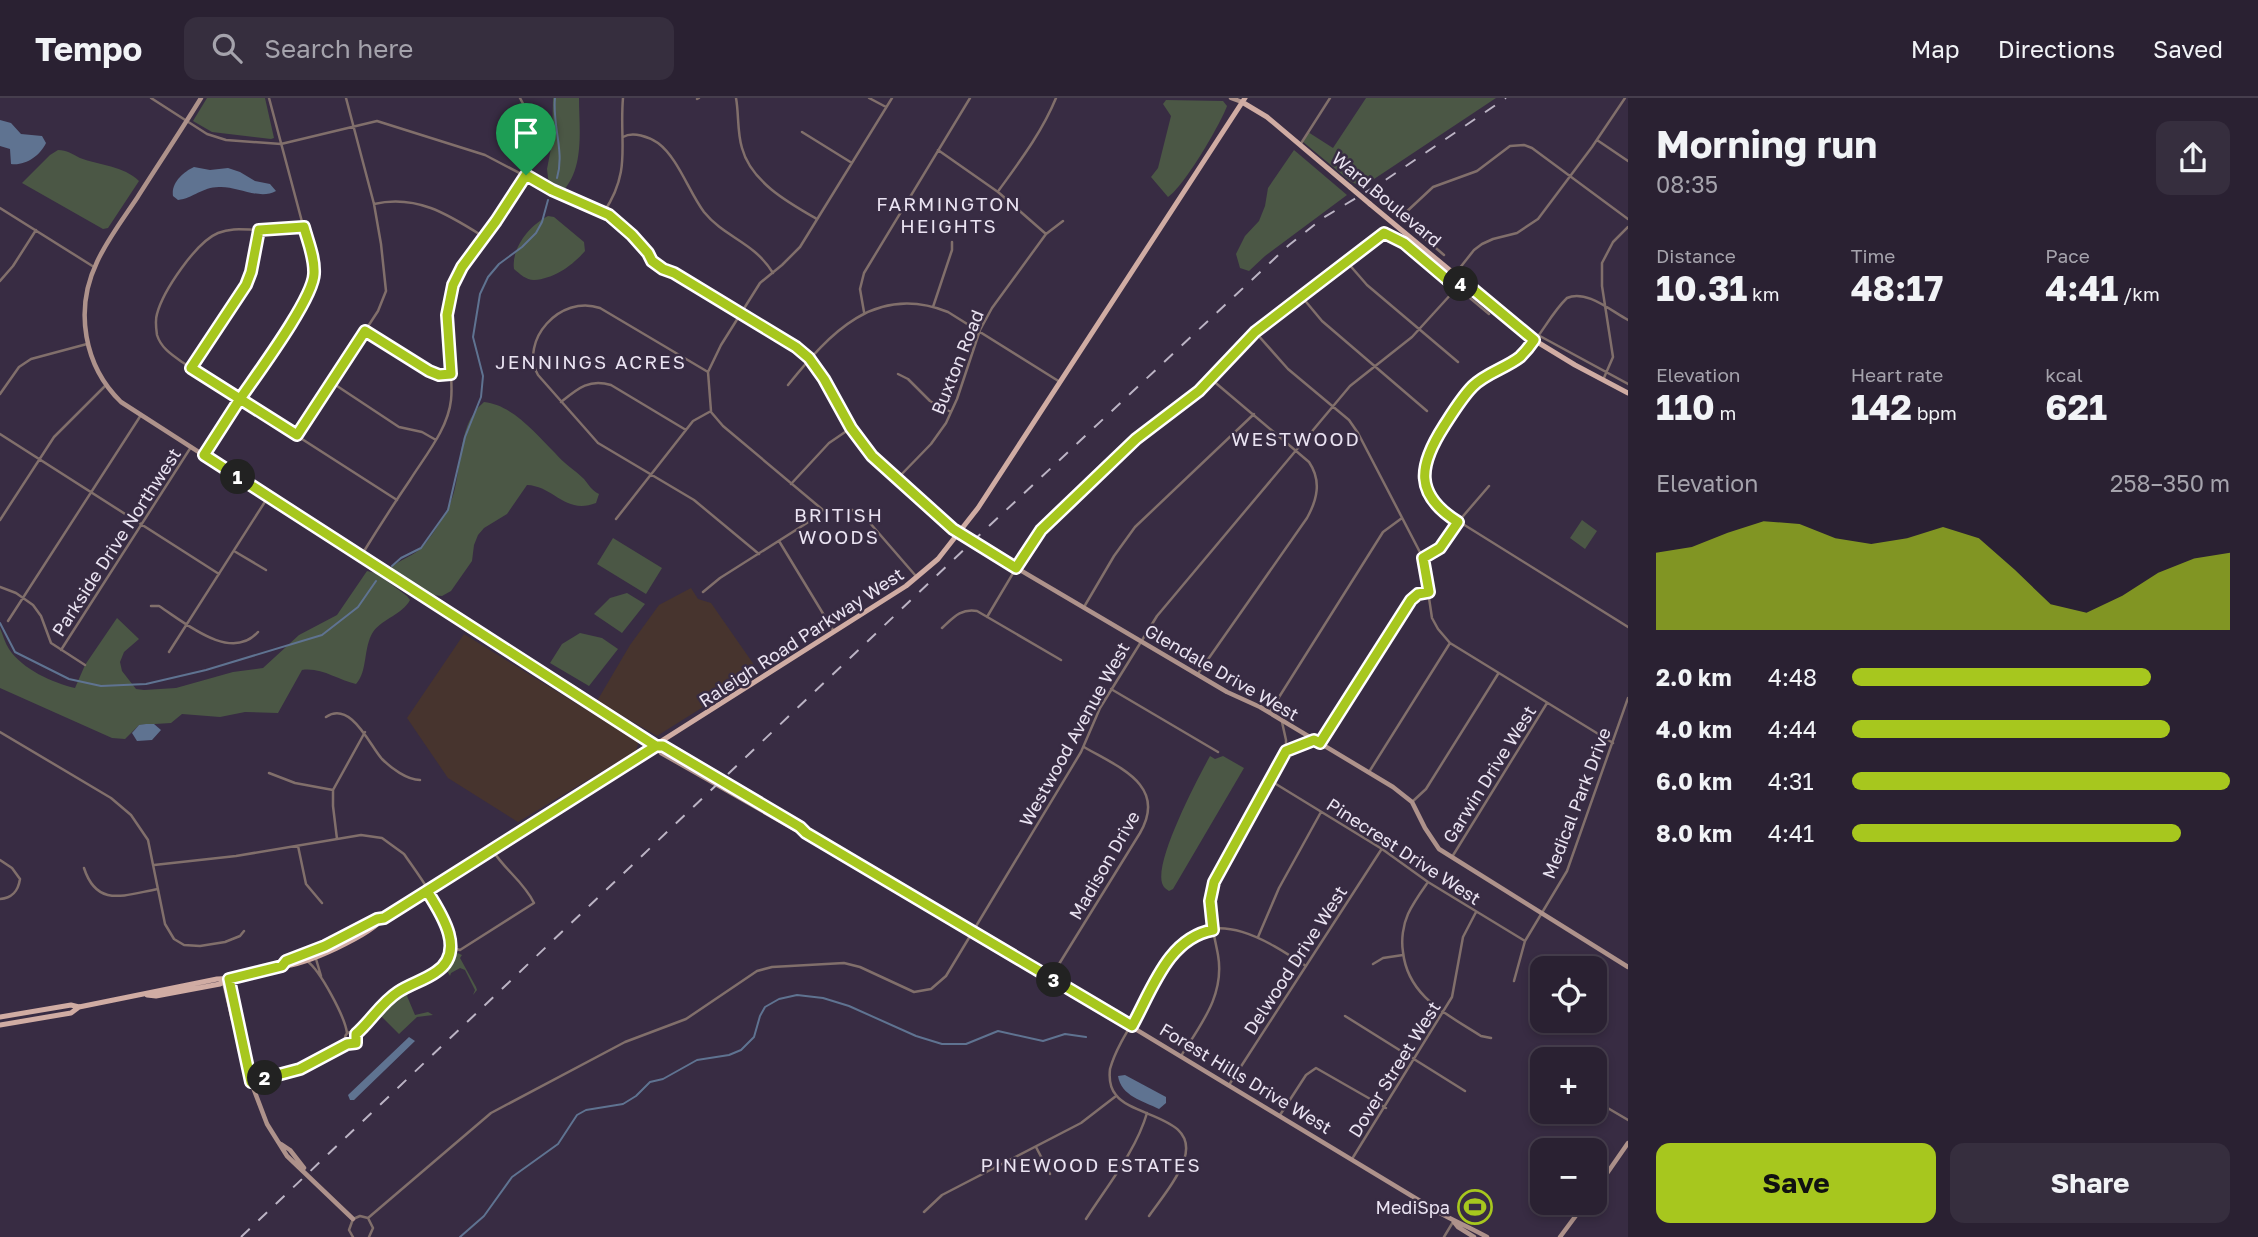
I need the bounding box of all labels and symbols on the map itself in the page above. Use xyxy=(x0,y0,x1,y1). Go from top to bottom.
pin xyxy=(496,103,556,175)
street label: Ward Boulevard xyxy=(1328,147,1446,251)
district label: FARMINGTON HEIGHTS xyxy=(876,192,1022,237)
pin: 4 xyxy=(1444,266,1478,302)
street label: Buxton Road xyxy=(926,306,988,418)
district label: JENNINGS ACRES xyxy=(495,350,687,373)
district label: WESTWOOD xyxy=(1231,427,1361,450)
street label: Parkside Drive Northwest xyxy=(47,444,185,640)
pin: 1 xyxy=(220,460,256,494)
district label: BRITISH WOODS xyxy=(794,503,884,548)
street label: Raleigh Road Parkway West xyxy=(694,562,908,712)
street label: Glendale Drive West xyxy=(1141,619,1303,725)
street label: Westwood Avenue West xyxy=(1014,638,1134,830)
street label: Garwin Drive West xyxy=(1438,701,1540,847)
street label: Medical Park Drive xyxy=(1537,724,1615,882)
street label: Pinecrest Drive West xyxy=(1323,793,1485,909)
street label: Madison Drive xyxy=(1064,807,1144,923)
street label: Delwood Drive West xyxy=(1239,881,1351,1039)
pin: 3 xyxy=(1036,962,1072,998)
street label: Dover Street West xyxy=(1343,997,1445,1141)
street label: Forest Hills Drive West xyxy=(1156,1018,1336,1138)
pin: 2 xyxy=(247,1060,282,1096)
district label: PINEWOOD ESTATES xyxy=(980,1153,1202,1176)
sports icon: MediSpa xyxy=(1456,1188,1494,1226)
place label: MediSpa xyxy=(1375,1196,1450,1218)

